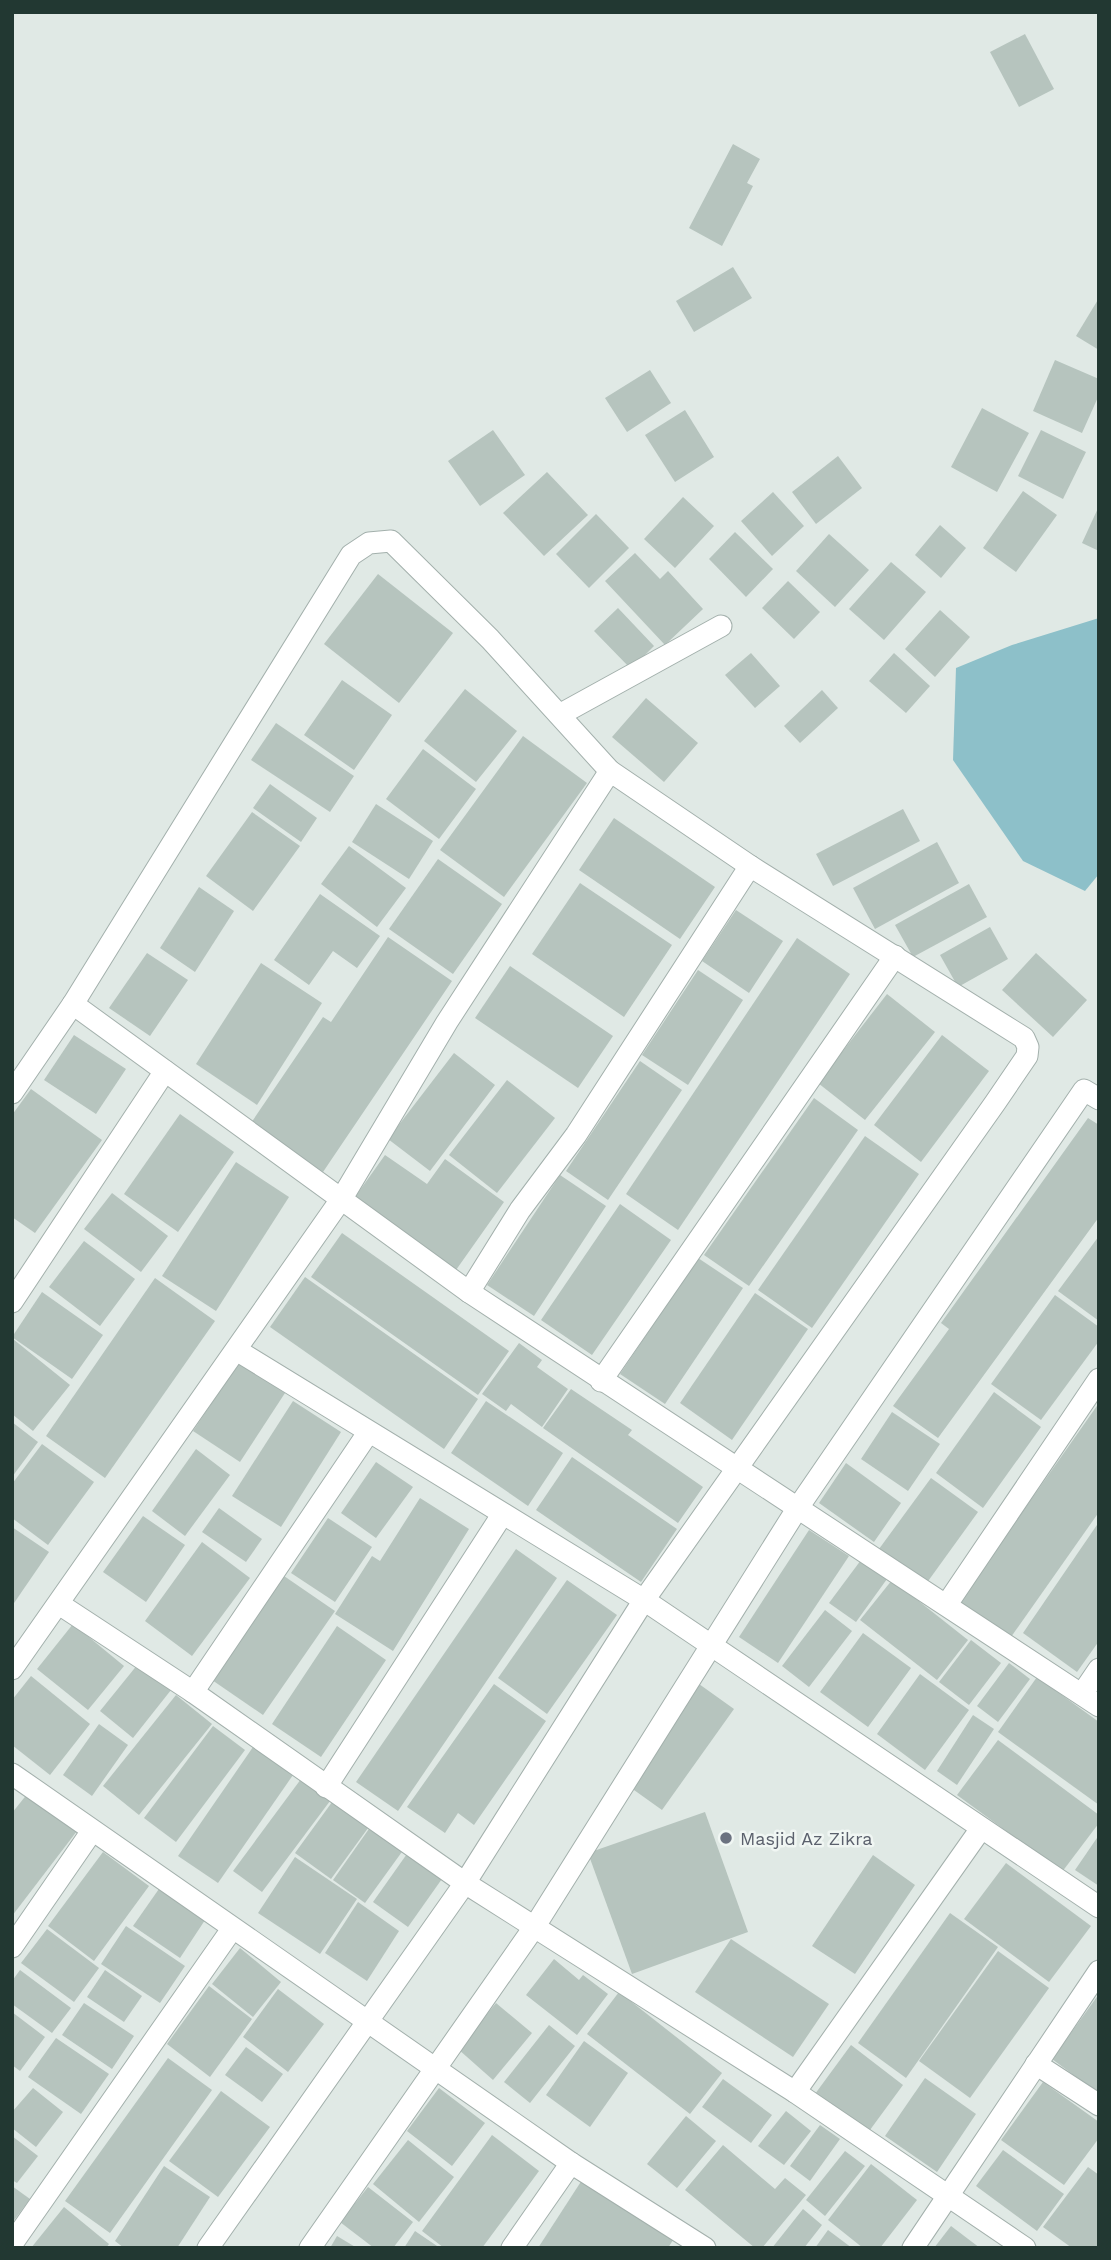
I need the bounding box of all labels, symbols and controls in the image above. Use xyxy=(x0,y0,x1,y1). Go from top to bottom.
place label: Masjid Az Zikra xyxy=(740,1828,872,1849)
marker: Masjid Az Zikra xyxy=(718,1830,734,1846)

